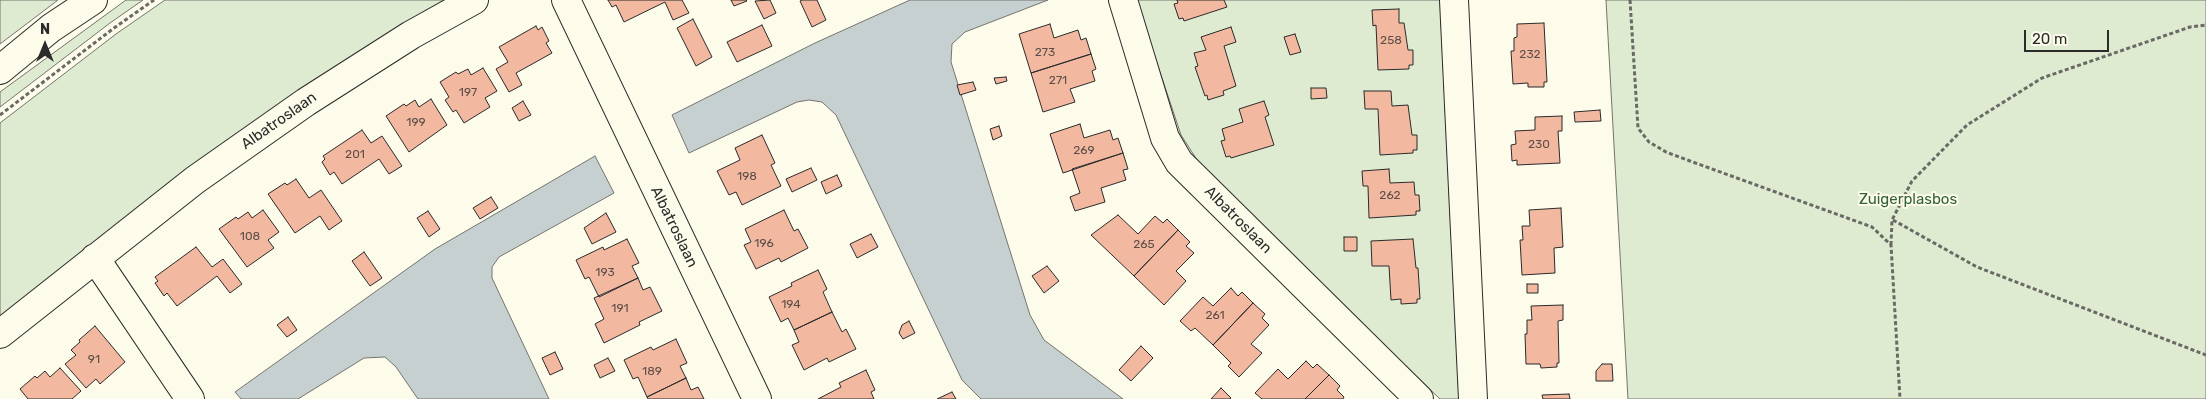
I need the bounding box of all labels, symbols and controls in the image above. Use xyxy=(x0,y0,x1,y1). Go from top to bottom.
north arrow xyxy=(20,20,70,70)
scale bar xyxy=(2026,20,2111,52)
text: N xyxy=(40,21,50,38)
text: 20 m xyxy=(2032,30,2067,48)
house number: 258 xyxy=(1380,34,1402,48)
house number: 273 xyxy=(1035,46,1055,60)
house number: 232 xyxy=(1519,48,1541,62)
house number: 271 xyxy=(1049,74,1067,88)
house number: 197 xyxy=(459,86,477,100)
street label: Albatroslaan xyxy=(238,88,320,154)
house number: 199 xyxy=(406,116,426,130)
house number: 230 xyxy=(1528,138,1550,152)
house number: 269 xyxy=(1073,144,1095,158)
house number: 201 xyxy=(345,148,365,162)
house number: 198 xyxy=(737,170,757,184)
street label: Albatroslaan xyxy=(1201,183,1275,257)
street label: Albatroslaan xyxy=(647,184,701,270)
house number: 262 xyxy=(1379,189,1401,203)
park label: Zuigerplasbos xyxy=(1859,191,1957,209)
house number: 108 xyxy=(240,230,260,244)
house number: 196 xyxy=(754,237,774,251)
house number: 265 xyxy=(1133,238,1155,252)
house number: 193 xyxy=(595,266,615,280)
house number: 194 xyxy=(781,298,801,312)
house number: 191 xyxy=(611,302,629,316)
house number: 261 xyxy=(1205,309,1225,323)
house number: 91 xyxy=(88,353,100,367)
house number: 189 xyxy=(642,365,662,379)

